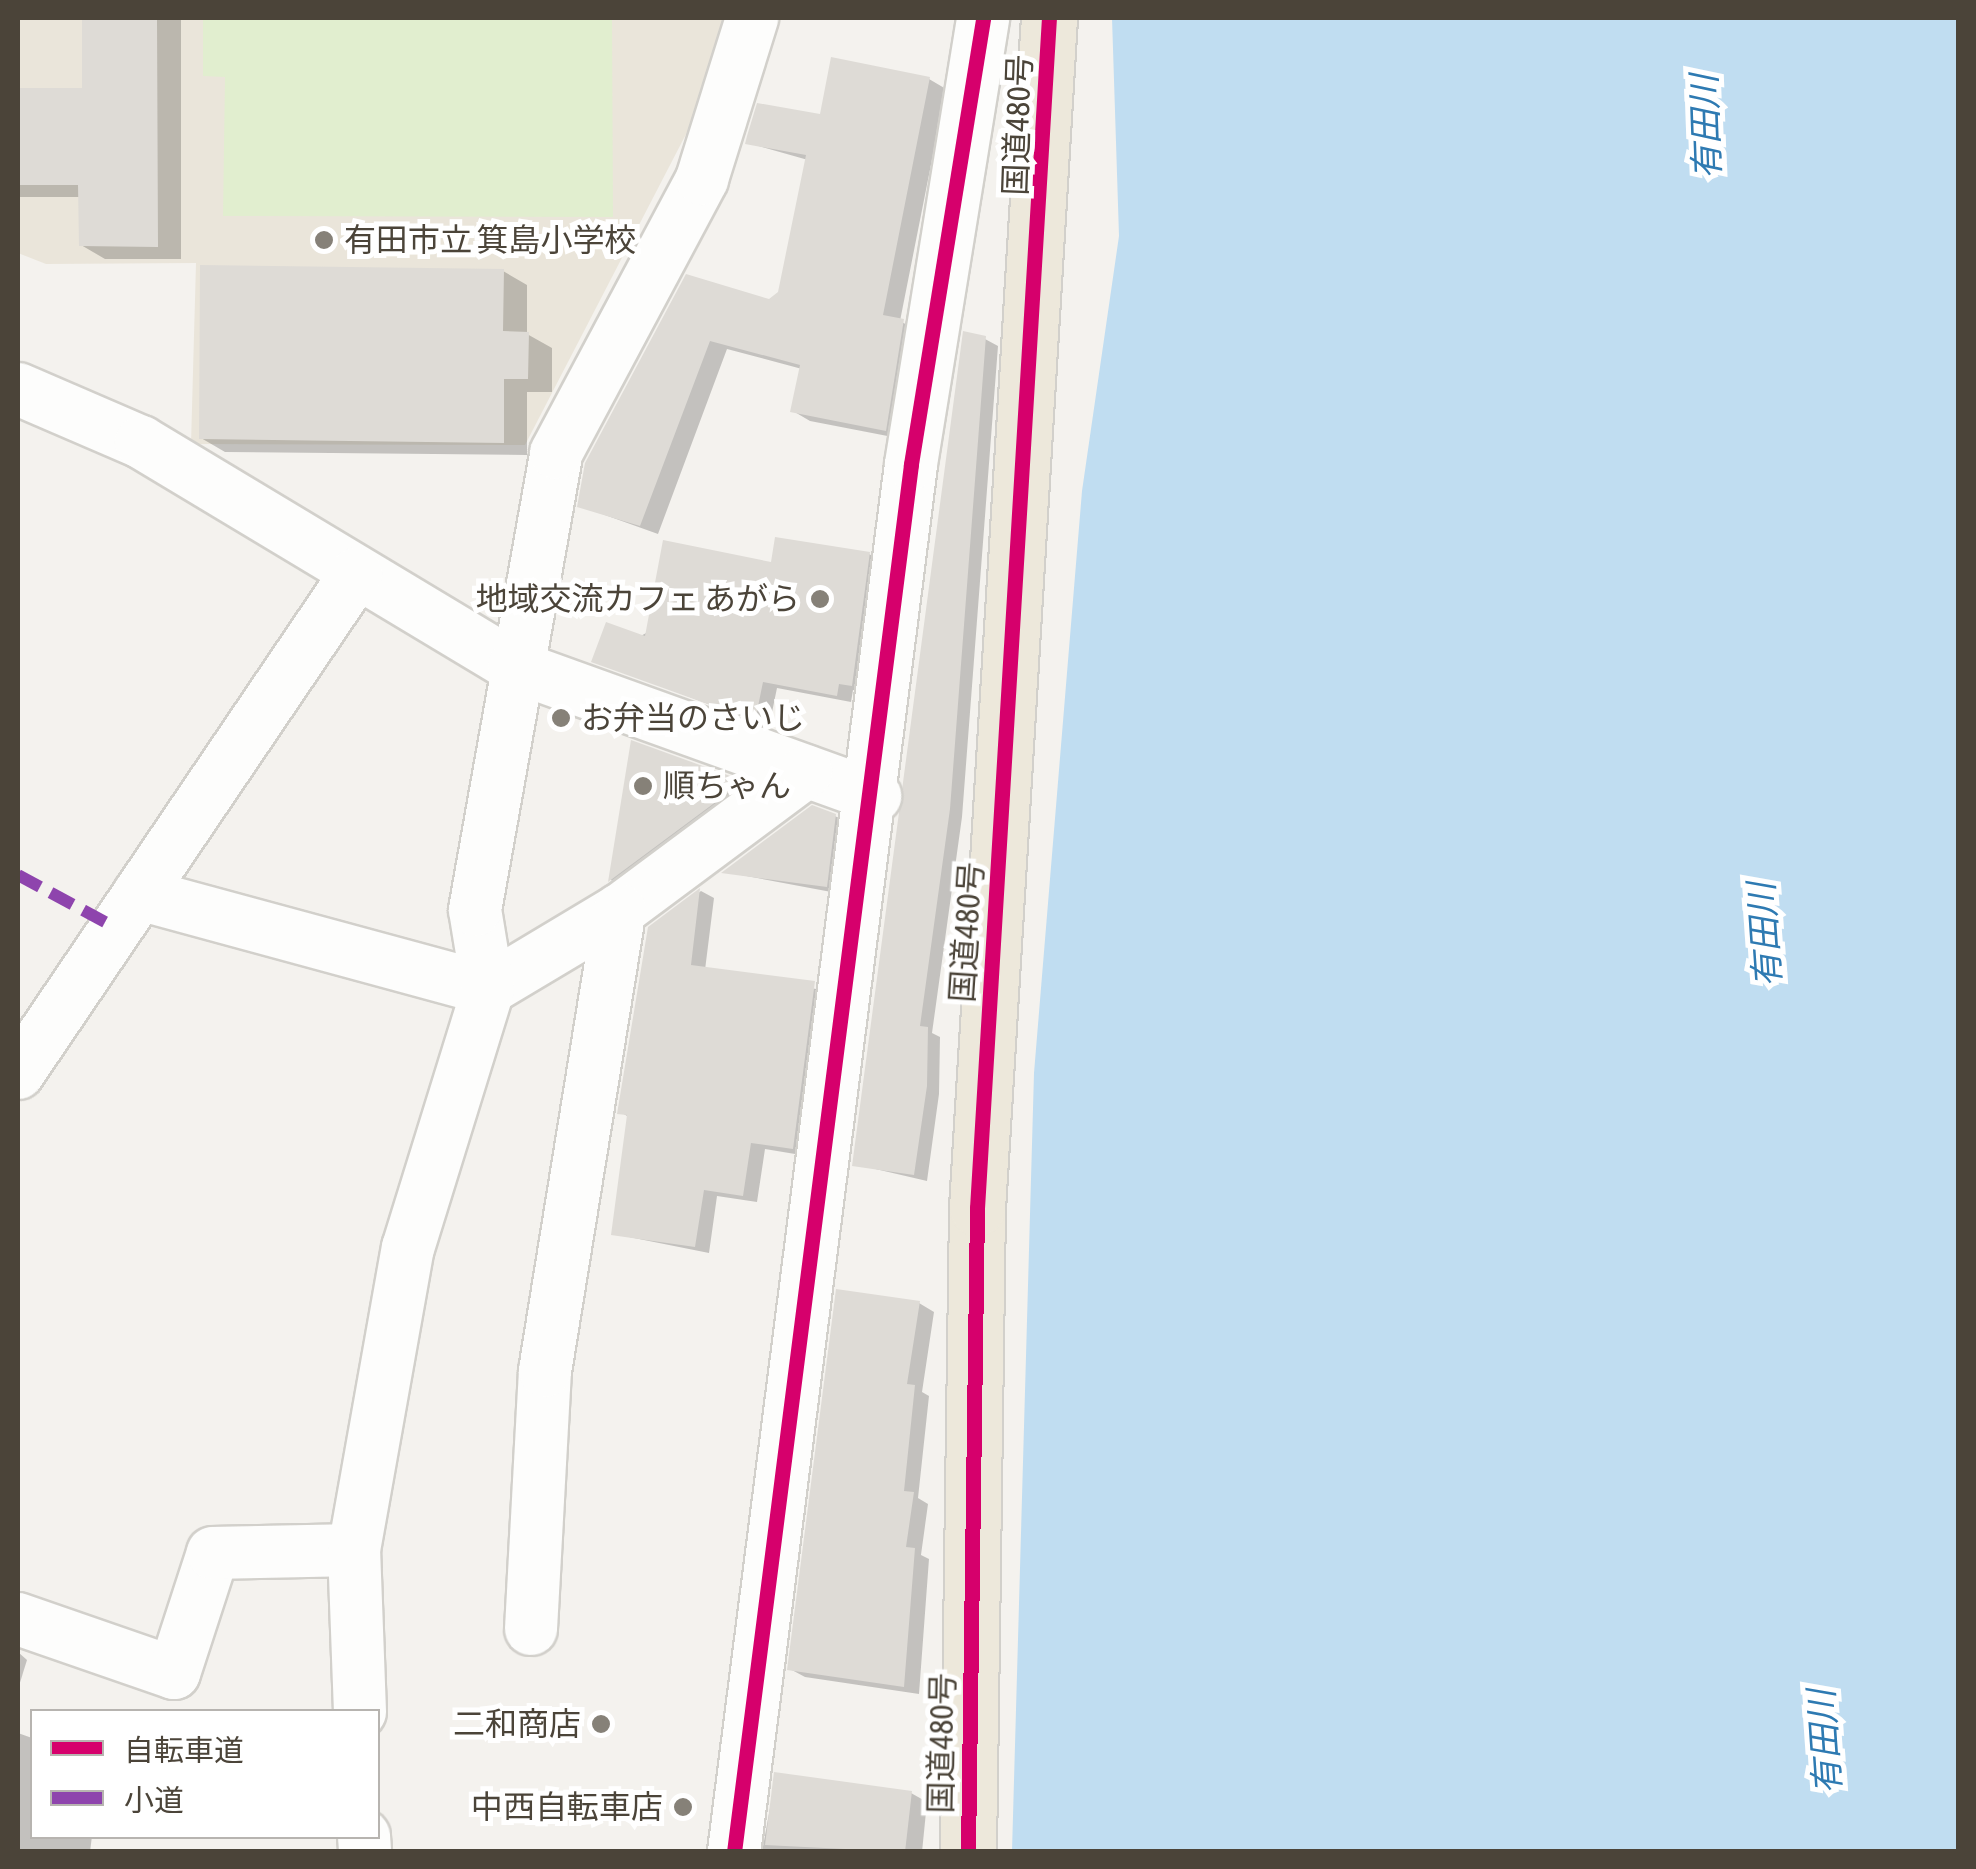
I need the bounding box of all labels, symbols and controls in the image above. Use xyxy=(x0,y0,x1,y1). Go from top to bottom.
street label: 国道480号 xyxy=(996,54,1040,196)
water label: 有田川 xyxy=(1682,74,1728,180)
place label: 有田市立 箕島小学校 xyxy=(344,221,636,259)
marker: 有田市立 箕島小学校 xyxy=(313,229,335,251)
place label: 地域交流カフェ あがら xyxy=(476,580,800,618)
marker: 地域交流カフェ あがら xyxy=(809,588,831,610)
place label: お弁当のさいじ xyxy=(581,699,805,737)
marker: お弁当のさいじ xyxy=(550,707,572,729)
place label: 順ちゃん xyxy=(663,767,791,805)
marker: 順ちゃん xyxy=(632,775,654,797)
street label: 国道480号 xyxy=(943,860,991,1004)
water label: 有田川 xyxy=(1739,881,1789,989)
street label: 国道480号 xyxy=(922,1672,962,1814)
water label: 有田川 xyxy=(1799,1688,1849,1796)
place label: 二和商店 xyxy=(453,1705,581,1743)
legend xyxy=(30,1709,380,1839)
marker: 二和商店 xyxy=(590,1713,612,1735)
text: 自転車道 xyxy=(124,1733,244,1767)
text: 小道 xyxy=(124,1783,184,1817)
place label: 中西自転車店 xyxy=(471,1788,663,1826)
marker: 中西自転車店 xyxy=(672,1796,694,1818)

